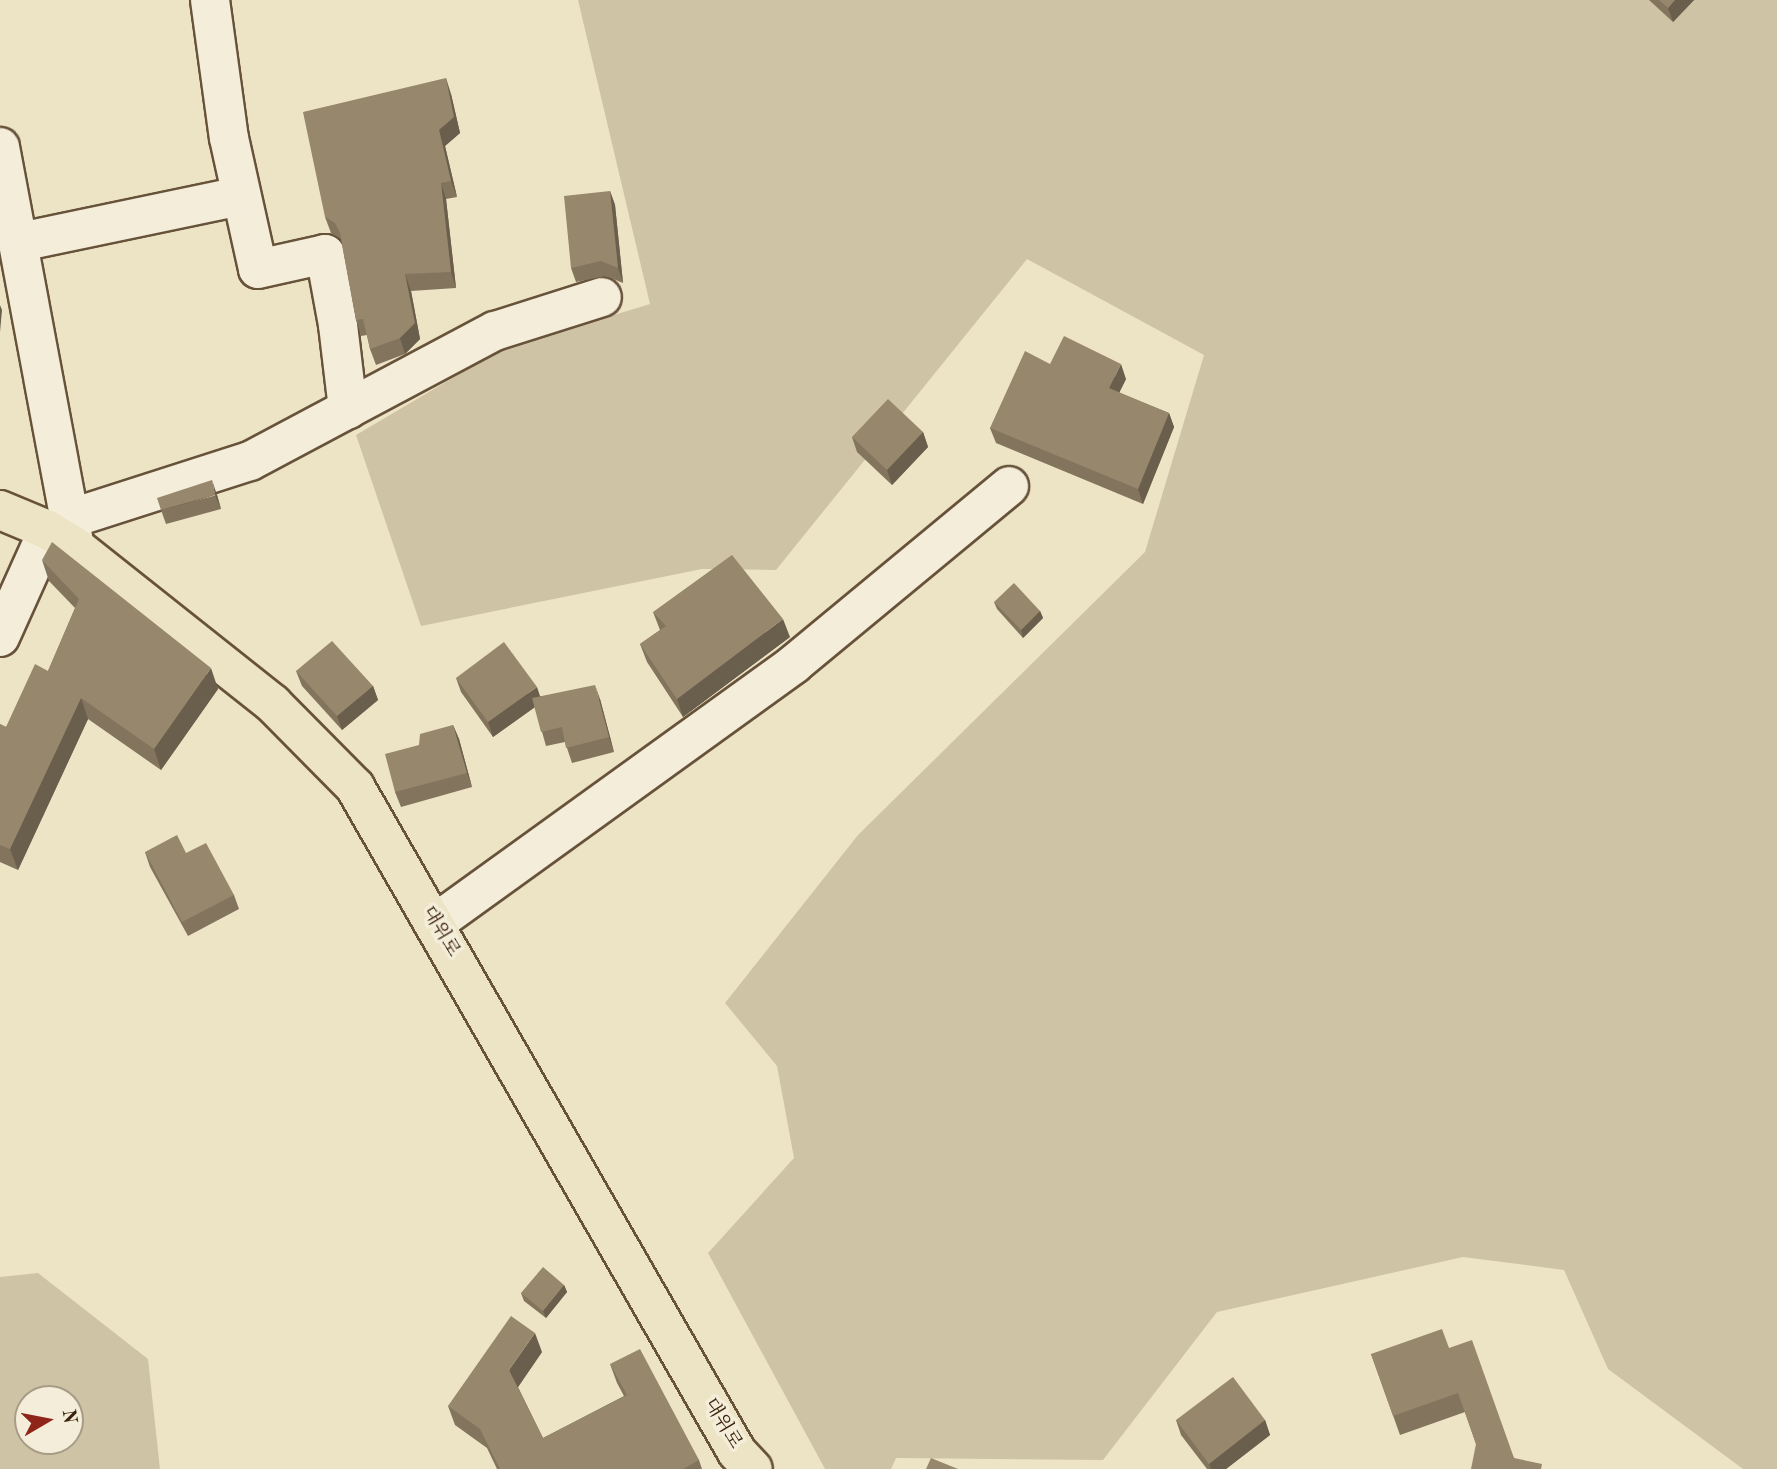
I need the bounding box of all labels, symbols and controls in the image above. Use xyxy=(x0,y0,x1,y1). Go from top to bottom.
street label: 대위로 xyxy=(416,903,464,961)
north arrow xyxy=(14,1385,84,1455)
street label: 대위로 xyxy=(698,1395,746,1453)
text: N xyxy=(58,1408,79,1425)

